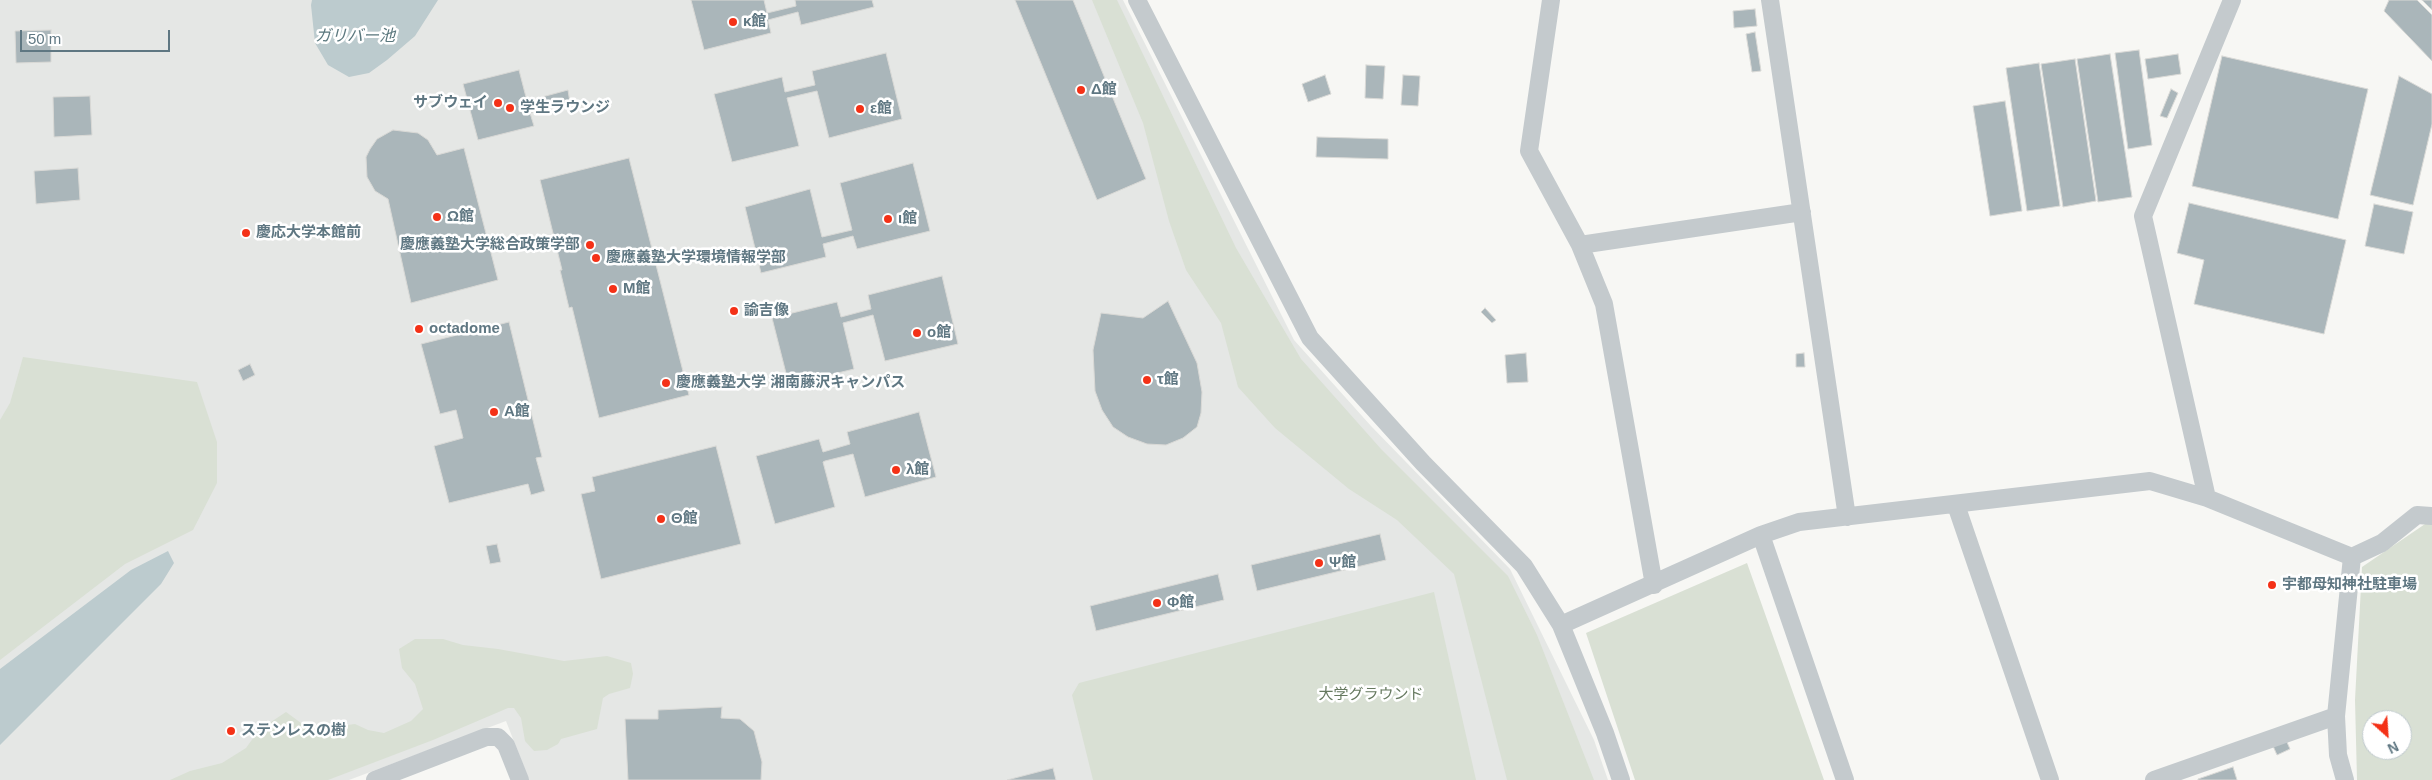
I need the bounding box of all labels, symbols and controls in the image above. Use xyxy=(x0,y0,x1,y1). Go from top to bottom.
place label: κ館 xyxy=(743,13,766,31)
marker: κ館 xyxy=(727,16,739,28)
scale bar xyxy=(22,20,172,52)
water label: ガリバー池 xyxy=(315,27,395,47)
text: 50 m xyxy=(28,30,61,47)
place label: Δ館 xyxy=(1091,81,1117,99)
marker: Δ館 xyxy=(1075,84,1087,96)
place label: サブウェイ xyxy=(413,94,488,112)
marker: サブウェイ xyxy=(492,97,504,109)
place label: 学生ラウンジ xyxy=(520,99,610,117)
place label: ε館 xyxy=(870,100,892,118)
marker: 学生ラウンジ xyxy=(504,102,516,114)
marker: ε館 xyxy=(854,103,866,115)
place label: Ω館 xyxy=(447,208,474,226)
place label: ι館 xyxy=(898,210,917,228)
marker: Ω館 xyxy=(431,211,443,223)
marker: ι館 xyxy=(882,213,894,225)
place label: 慶応大学本館前 xyxy=(256,224,361,242)
marker: 慶応大学本館前 xyxy=(240,227,252,239)
place label: 慶應義塾大学総合政策学部 xyxy=(400,236,580,254)
marker: 慶應義塾大学総合政策学部 xyxy=(584,239,596,251)
place label: 慶應義塾大学環境情報学部 xyxy=(606,249,786,267)
marker: 慶應義塾大学環境情報学部 xyxy=(590,252,602,264)
place label: Μ館 xyxy=(623,280,650,298)
marker: Μ館 xyxy=(607,283,619,295)
place label: 諭吉像 xyxy=(744,302,789,320)
marker: 諭吉像 xyxy=(728,305,740,317)
place label: octadome xyxy=(429,320,500,338)
marker: octadome xyxy=(413,323,425,335)
place label: ο館 xyxy=(927,324,951,342)
marker: ο館 xyxy=(911,327,923,339)
place label: τ館 xyxy=(1157,371,1179,389)
place label: 慶應義塾大学 湘南藤沢キャンパス xyxy=(676,374,905,392)
marker: τ館 xyxy=(1141,374,1153,386)
marker: 慶應義塾大学 湘南藤沢キャンパス xyxy=(660,377,672,389)
place label: A館 xyxy=(504,403,530,421)
marker: A館 xyxy=(488,406,500,418)
place label: λ館 xyxy=(906,461,929,479)
marker: λ館 xyxy=(890,464,902,476)
place label: Θ館 xyxy=(671,510,698,528)
marker: Θ館 xyxy=(655,513,667,525)
place label: Ψ館 xyxy=(1329,554,1356,572)
marker: Ψ館 xyxy=(1313,557,1325,569)
place label: 宇都母知神社駐車場 xyxy=(2282,576,2417,594)
marker: 宇都母知神社駐車場 xyxy=(2266,579,2278,591)
place label: Φ館 xyxy=(1167,594,1194,612)
marker: Φ館 xyxy=(1151,597,1163,609)
park label: 大学グラウンド xyxy=(1319,686,1423,704)
north arrow xyxy=(2362,710,2412,760)
place label: ステンレスの樹 xyxy=(241,722,346,740)
marker: ステンレスの樹 xyxy=(225,725,237,737)
text: N xyxy=(2385,738,2401,757)

